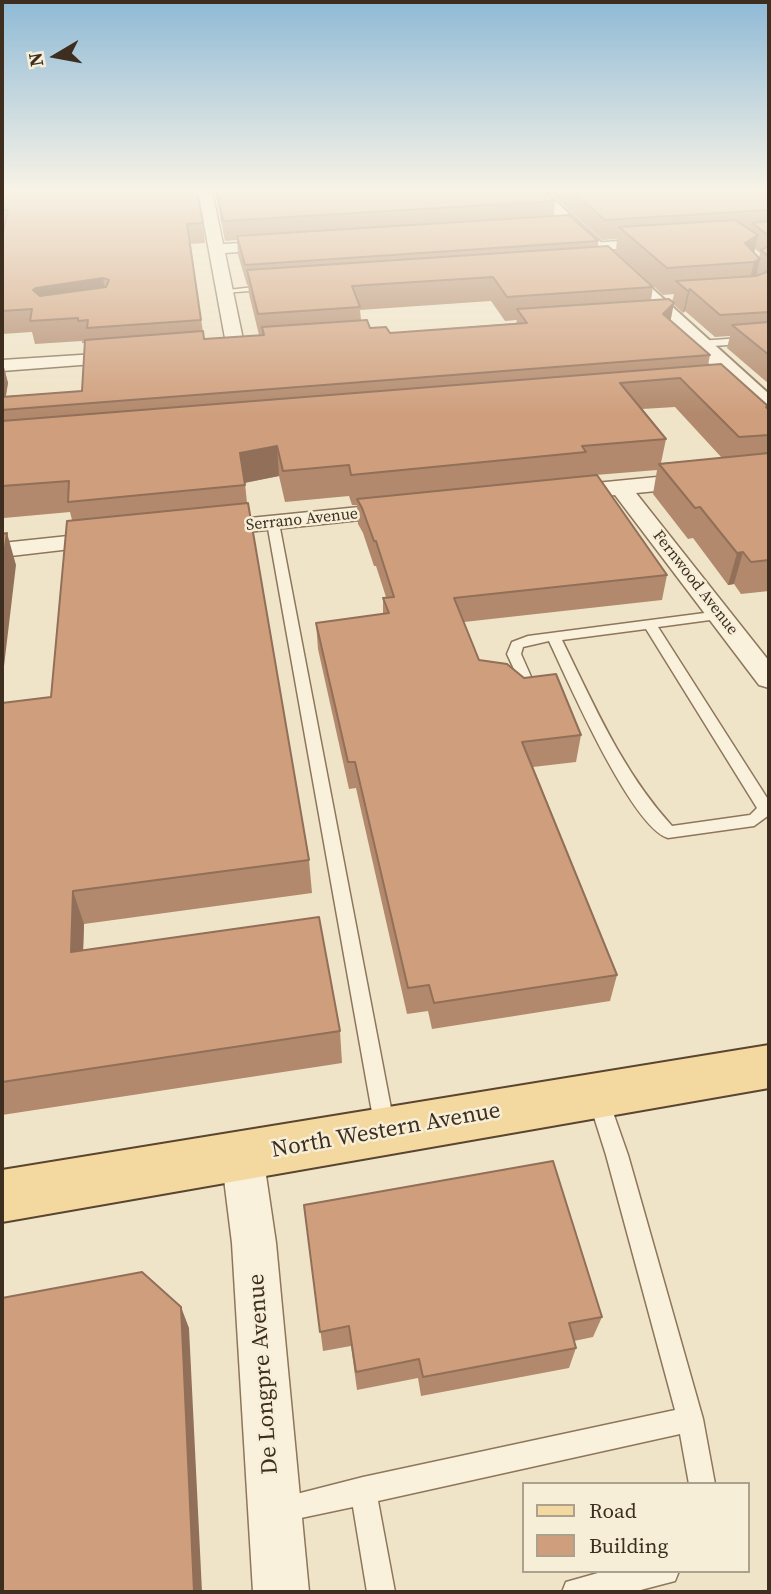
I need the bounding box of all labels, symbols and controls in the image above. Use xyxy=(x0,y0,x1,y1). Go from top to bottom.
north arrow xyxy=(21,21,91,91)
text: N xyxy=(21,51,49,69)
street label: Serrano Avenue xyxy=(245,505,359,535)
street label: Fernwood Avenue xyxy=(648,527,742,639)
street label: North Western Avenue xyxy=(269,1097,503,1165)
street label: De Longpre Avenue xyxy=(243,1273,285,1475)
legend xyxy=(522,1482,750,1573)
text: Road xyxy=(589,1496,637,1525)
text: Building xyxy=(589,1531,668,1560)

